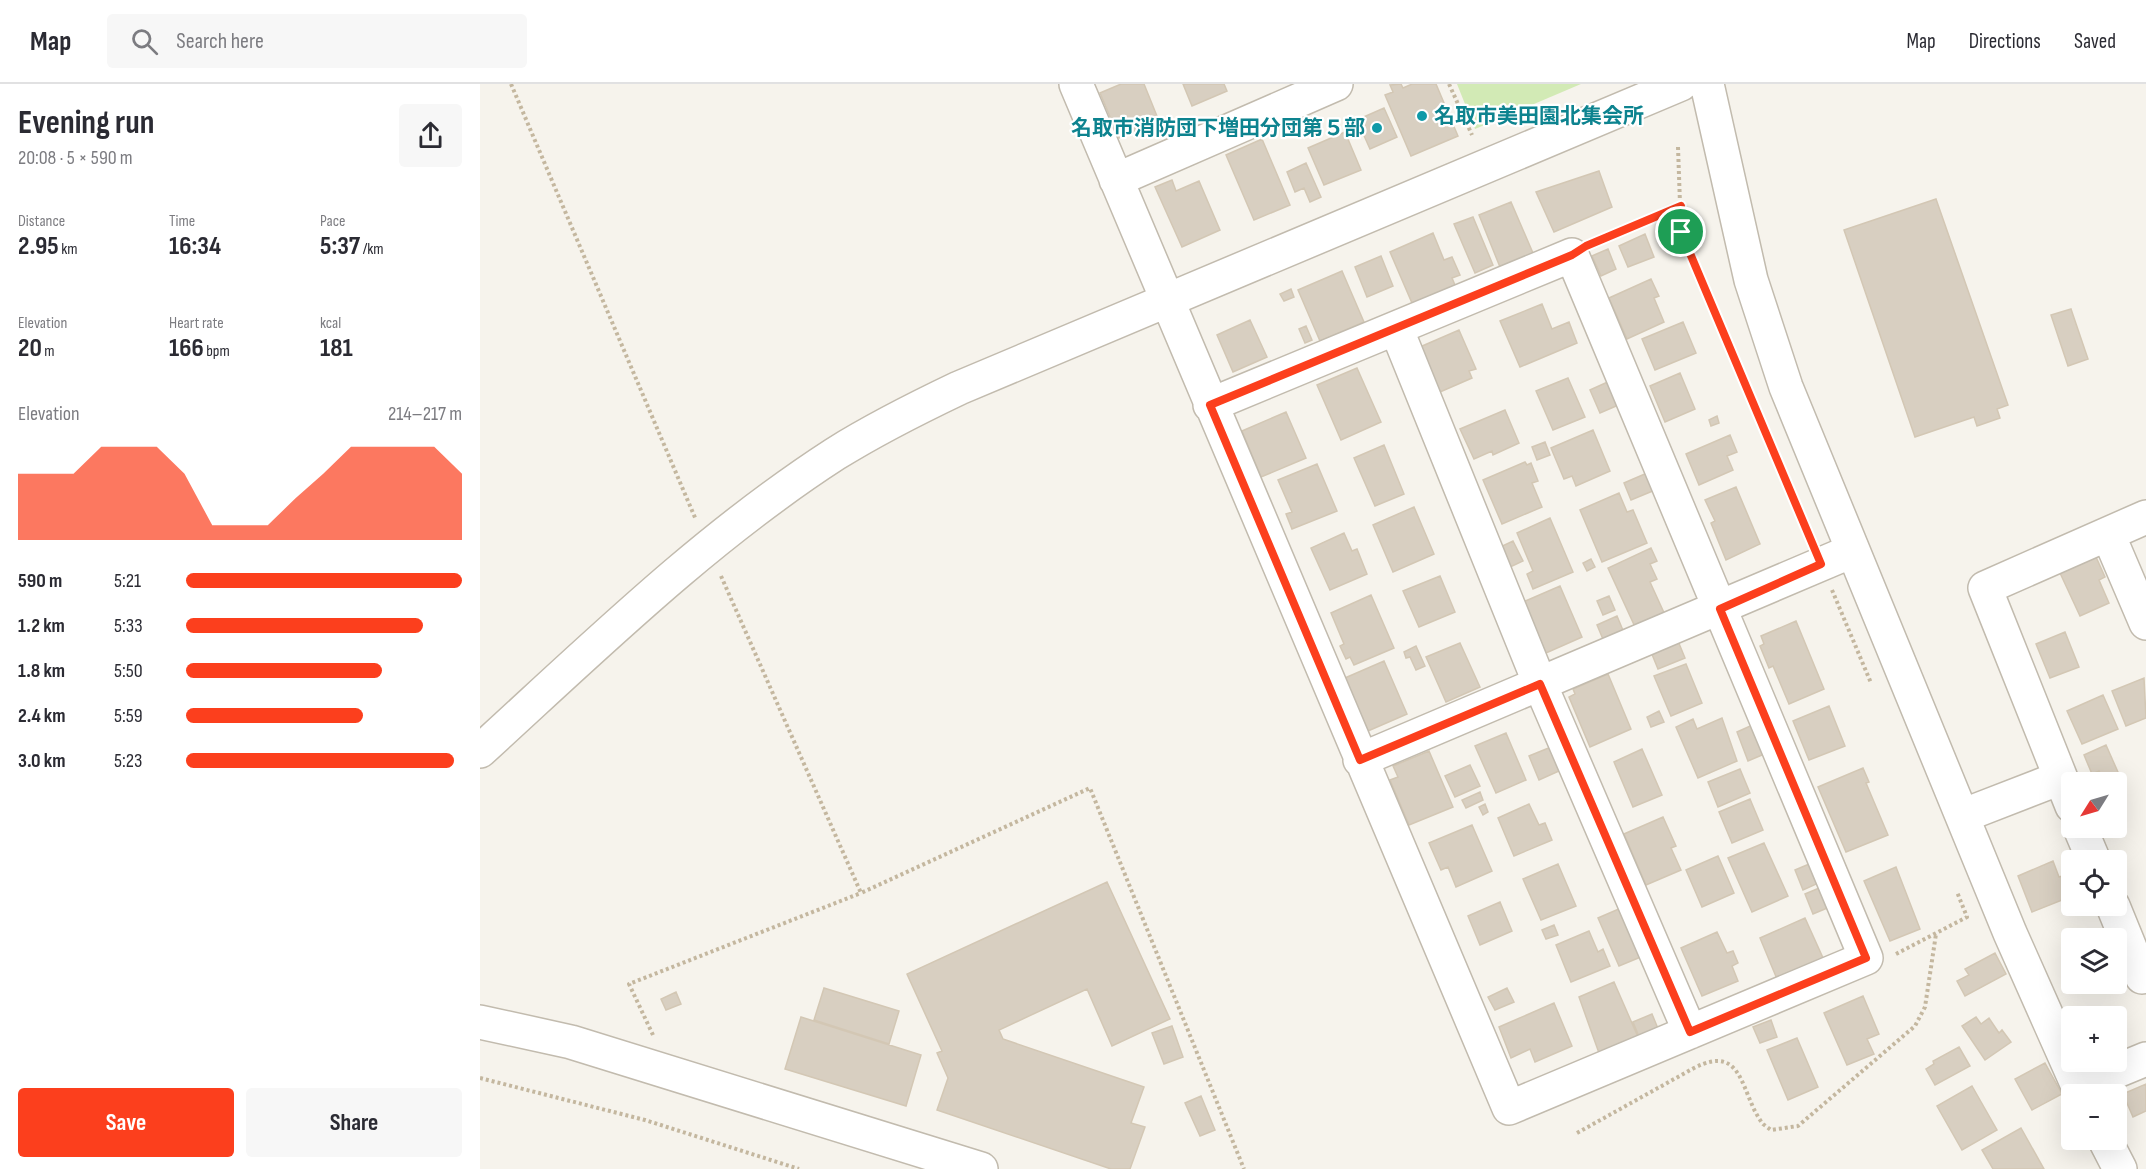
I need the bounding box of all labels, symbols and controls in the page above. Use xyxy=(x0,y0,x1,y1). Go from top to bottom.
search box xyxy=(107,14,527,68)
text: Map xyxy=(30,25,71,58)
icon: search xyxy=(128,25,161,58)
text: Search here xyxy=(176,28,264,55)
text: Map xyxy=(1906,29,1936,54)
text: Directions xyxy=(1969,29,2041,54)
text: Saved xyxy=(2074,29,2116,54)
text: Evening run xyxy=(18,103,154,143)
button: share xyxy=(399,104,462,167)
place label: 名取市美田園北集会所 xyxy=(1434,104,1644,129)
marker: 名取市美田園北集会所 xyxy=(1415,109,1429,123)
place label: 名取市消防団下増田分団第５部 xyxy=(1071,116,1365,141)
marker: 名取市消防団下増田分団第５部 xyxy=(1370,121,1384,135)
text: 20:08 · 5 × 590 m xyxy=(18,146,133,170)
pin xyxy=(1655,206,1706,257)
text: Distance xyxy=(18,212,65,231)
text: Time xyxy=(169,212,195,231)
text: Pace xyxy=(320,212,345,231)
icon: arrive xyxy=(1664,215,1697,248)
text: 2.95 xyxy=(18,231,59,262)
text: 16:34 xyxy=(169,231,221,262)
text: 5:37 xyxy=(320,231,360,262)
text: km xyxy=(59,240,78,259)
text: /km xyxy=(360,240,384,259)
text: Elevation xyxy=(18,314,67,333)
text: Heart rate xyxy=(169,314,224,333)
text: kcal xyxy=(320,314,341,333)
text: 20 xyxy=(18,333,42,364)
text: 166 xyxy=(169,333,204,364)
text: 181 xyxy=(320,333,353,364)
text: m xyxy=(42,342,55,361)
text: bpm xyxy=(204,342,230,361)
text: Elevation xyxy=(18,402,80,426)
text: 214–217 m xyxy=(388,402,462,426)
text: 590 m xyxy=(18,569,62,593)
text: 5:21 xyxy=(114,569,141,593)
text: 1.2 km xyxy=(18,614,65,638)
text: 5:33 xyxy=(114,614,143,638)
text: 1.8 km xyxy=(18,659,65,683)
text: 5:50 xyxy=(114,659,143,683)
text: 2.4 km xyxy=(18,704,66,728)
text: 5:59 xyxy=(114,704,143,728)
text: 3.0 km xyxy=(18,749,65,773)
text: 5:23 xyxy=(114,749,142,773)
north arrow xyxy=(2061,772,2127,838)
map controls xyxy=(2061,772,2127,1150)
button: locate xyxy=(2061,850,2127,916)
button: layers xyxy=(2061,928,2127,994)
button: + xyxy=(2061,1006,2127,1072)
button: − xyxy=(2061,1084,2127,1150)
button: Save xyxy=(18,1088,234,1157)
button: Share xyxy=(246,1088,462,1157)

